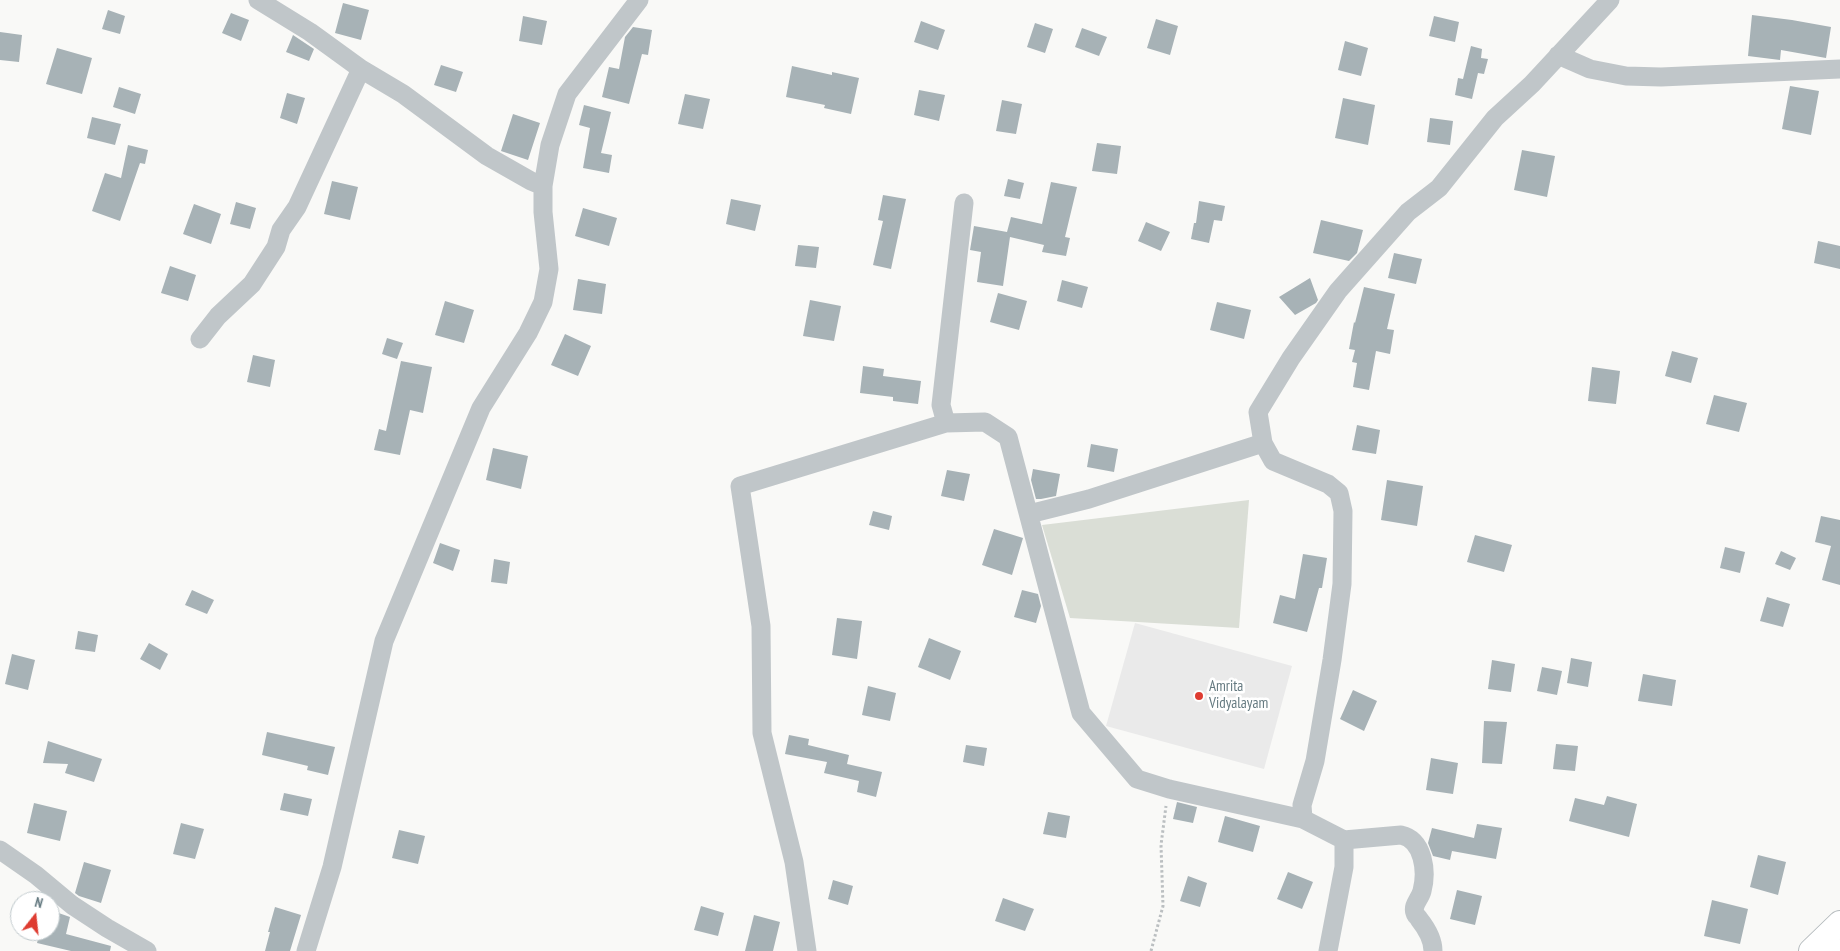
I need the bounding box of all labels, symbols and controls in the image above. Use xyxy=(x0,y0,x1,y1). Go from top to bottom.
place label: Amrita Vidyalayam xyxy=(1209,678,1268,713)
marker: Amrita Vidyalayam xyxy=(1193,690,1205,702)
north arrow xyxy=(10,891,60,941)
text: N xyxy=(33,893,45,912)

